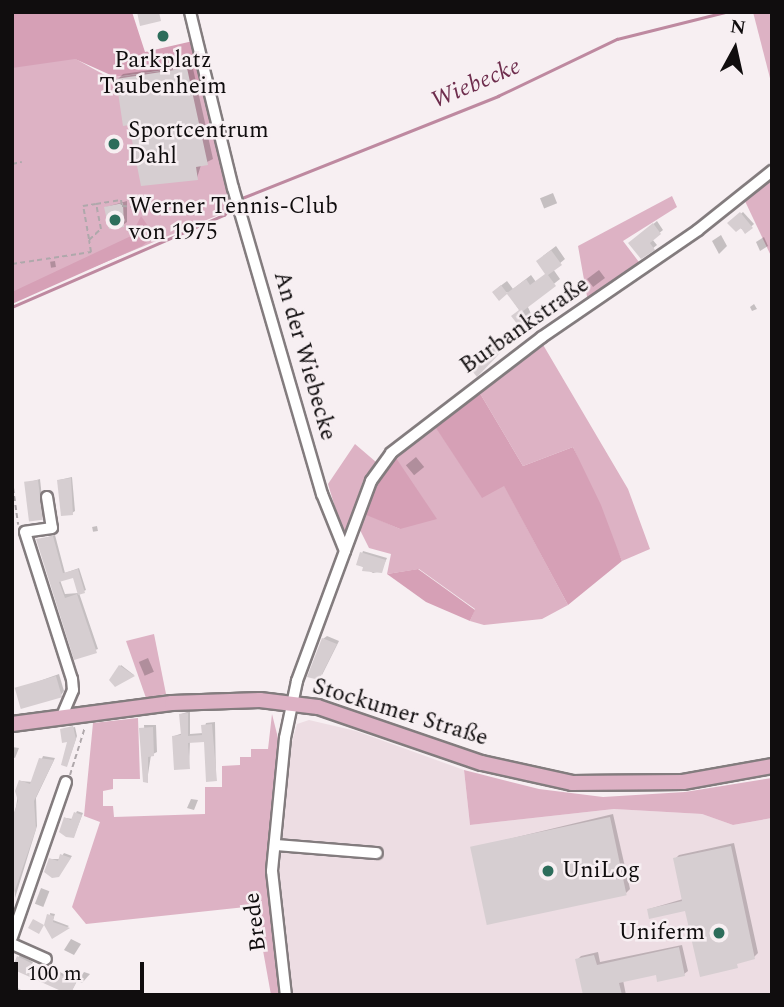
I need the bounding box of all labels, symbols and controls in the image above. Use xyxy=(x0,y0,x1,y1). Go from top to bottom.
text: N xyxy=(728,12,748,43)
north arrow xyxy=(700,14,770,84)
marker: Parkplatz Taubenheim xyxy=(155,28,171,44)
place label: Parkplatz Taubenheim xyxy=(99,47,227,101)
water label: Wiebecke xyxy=(427,52,525,116)
place label: Sportcentrum Dahl xyxy=(128,117,269,171)
marker: Sportcentrum Dahl xyxy=(106,136,122,152)
place label: Werner Tennis-Club von 1975 xyxy=(129,193,338,247)
marker: Werner Tennis-Club von 1975 xyxy=(107,212,123,228)
street label: An der Wiebecke xyxy=(267,268,341,444)
street label: Burbankstraße xyxy=(455,271,595,381)
street label: Stockumer Straße xyxy=(309,673,491,753)
place label: UniLog xyxy=(562,857,640,885)
marker: UniLog xyxy=(540,863,556,879)
street label: Brede xyxy=(239,891,273,953)
place label: Uniferm xyxy=(618,919,705,947)
marker: Uniferm xyxy=(711,925,727,941)
scale bar xyxy=(18,948,147,992)
text: 100 m xyxy=(27,958,82,990)

